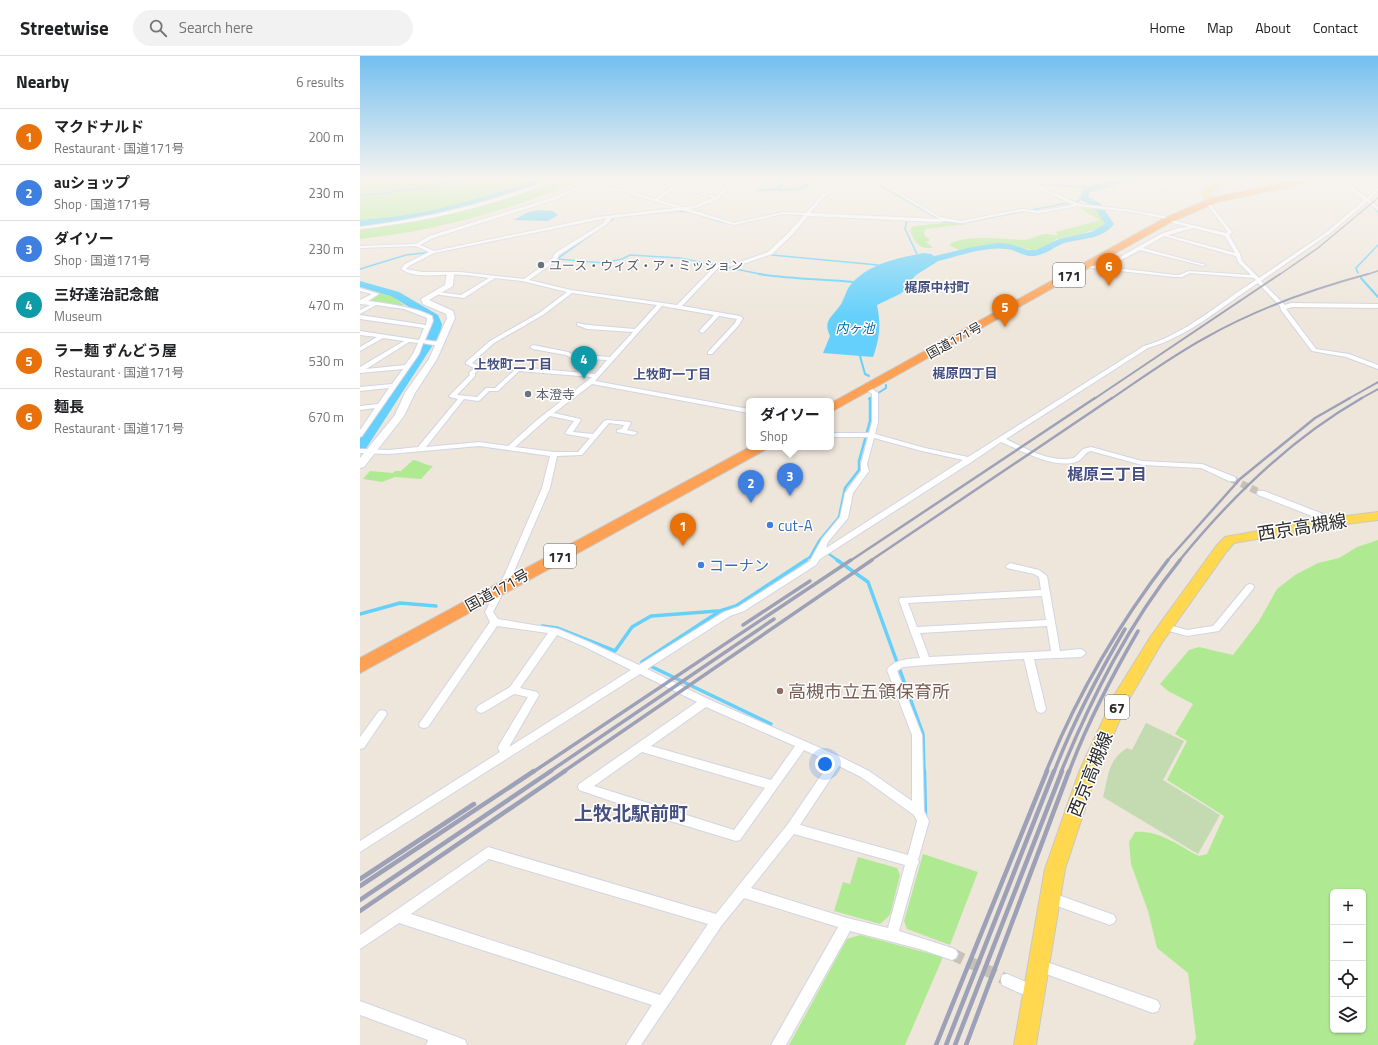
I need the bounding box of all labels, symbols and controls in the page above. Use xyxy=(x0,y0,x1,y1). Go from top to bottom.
search box xyxy=(133,10,413,46)
text: Streetwise xyxy=(20,13,109,42)
text: Search here xyxy=(179,16,253,39)
icon: search xyxy=(147,17,169,39)
text: Home xyxy=(1150,17,1185,38)
text: Map xyxy=(1207,17,1233,38)
text: About xyxy=(1255,17,1291,38)
text: Contact xyxy=(1313,17,1358,38)
text: Nearby xyxy=(16,69,69,95)
text: 6 results xyxy=(296,72,344,92)
text: マクドナルド xyxy=(54,115,144,138)
text: 1 xyxy=(25,127,33,147)
text: 200 m xyxy=(308,127,344,147)
text: Restaurant · 国道171号 xyxy=(54,138,184,158)
text: auショップ xyxy=(54,171,130,194)
text: 2 xyxy=(25,183,33,203)
text: 230 m xyxy=(308,183,344,203)
text: Shop · 国道171号 xyxy=(54,194,151,214)
text: ダイソー xyxy=(54,227,114,250)
text: 3 xyxy=(25,239,33,259)
text: 230 m xyxy=(308,239,344,259)
text: Shop · 国道171号 xyxy=(54,250,151,270)
pin: 6 xyxy=(1096,253,1122,286)
place label: ユース・ウィズ・ア・ミッション xyxy=(549,255,743,275)
marker: ユース・ウィズ・ア・ミッション xyxy=(536,260,546,270)
road number: 171 xyxy=(1053,263,1085,287)
district label: 梶原中村町 xyxy=(904,277,970,297)
text: 三好達治記念館 xyxy=(54,283,159,306)
pin: 5 xyxy=(992,294,1018,327)
text: 4 xyxy=(25,295,33,315)
text: 470 m xyxy=(308,295,344,315)
text: Museum xyxy=(54,306,102,326)
street label: 国道171号 xyxy=(923,317,985,363)
water label: 内ヶ池 xyxy=(835,318,876,338)
text: ラー麺 ずんどう屋 xyxy=(54,339,177,362)
pin: 4 xyxy=(571,346,597,379)
text: 5 xyxy=(25,351,33,371)
text: 530 m xyxy=(308,351,344,371)
district label: 上牧町二丁目 xyxy=(474,354,552,374)
text: Restaurant · 国道171号 xyxy=(54,362,184,382)
district label: 梶原四丁目 xyxy=(932,363,998,383)
district label: 上牧町一丁目 xyxy=(633,364,711,384)
place label: 本澄寺 xyxy=(536,384,575,404)
marker: 本澄寺 xyxy=(523,389,533,399)
text: 麺長 xyxy=(54,395,84,418)
popup xyxy=(746,398,834,450)
text: ダイソー xyxy=(760,403,820,426)
text: 6 xyxy=(25,407,33,427)
text: 670 m xyxy=(308,407,344,427)
text: Restaurant · 国道171号 xyxy=(54,418,184,438)
text: Shop xyxy=(760,426,788,446)
district label: 梶原三丁目 xyxy=(1067,462,1147,486)
pin: 3 xyxy=(777,463,803,496)
pin: 2 xyxy=(738,470,764,503)
street label: 西京高槻線 xyxy=(1255,507,1349,547)
pin: 1 xyxy=(670,513,696,546)
place label: cut-A xyxy=(778,514,813,537)
marker: cut-A xyxy=(765,520,775,530)
road number: 171 xyxy=(544,544,576,568)
place label: コーナン xyxy=(709,554,769,577)
marker: コーナン xyxy=(696,560,706,570)
street label: 国道171号 xyxy=(461,563,533,617)
place label: 高槻市立五領保育所 xyxy=(788,678,950,705)
marker: 高槻市立五領保育所 xyxy=(775,686,785,696)
road number: 67 xyxy=(1105,695,1129,719)
street label: 西京高槻線 xyxy=(1061,727,1119,821)
your location xyxy=(815,754,835,774)
district label: 上牧北駅前町 xyxy=(574,798,688,827)
map controls xyxy=(1330,889,1366,1033)
button: + xyxy=(1330,889,1366,925)
button: − xyxy=(1330,925,1366,961)
button: locate xyxy=(1330,961,1366,997)
button: layers xyxy=(1330,997,1366,1033)

